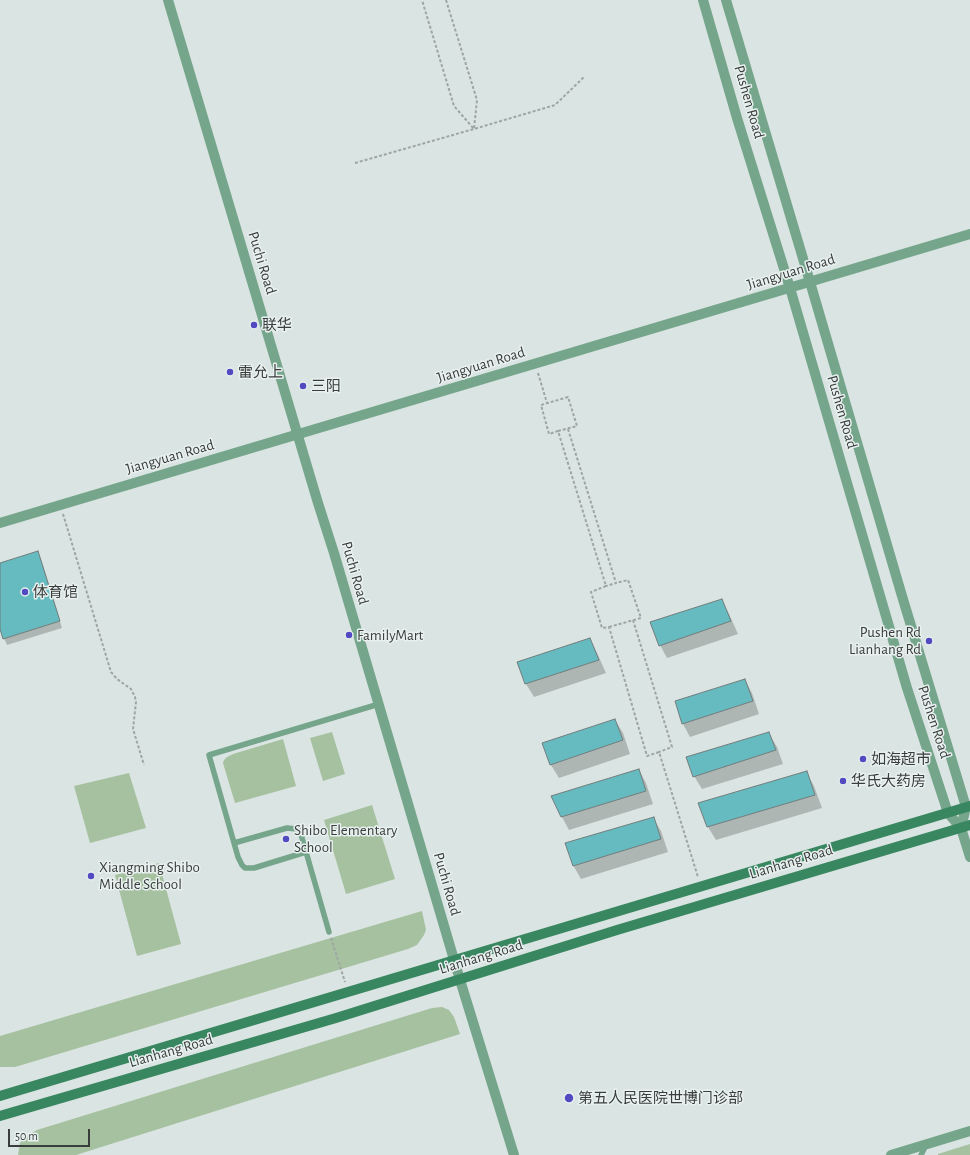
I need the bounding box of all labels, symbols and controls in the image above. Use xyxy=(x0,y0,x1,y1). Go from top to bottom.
street label: Pushen Road xyxy=(730,63,768,141)
street label: Puchi Road xyxy=(244,229,280,297)
street label: Jiangyuan Road xyxy=(745,250,837,294)
place label: 联华 xyxy=(262,316,292,334)
marker: 联华 xyxy=(249,320,259,330)
street label: Jiangyuan Road xyxy=(435,343,527,387)
place label: 雷允上 xyxy=(238,363,283,381)
marker: 雷允上 xyxy=(225,367,235,377)
street label: Pushen Road xyxy=(823,373,861,451)
place label: 三阳 xyxy=(311,377,341,395)
marker: 三阳 xyxy=(298,381,308,391)
street label: Jiangyuan Road xyxy=(124,436,216,478)
street label: Puchi Road xyxy=(337,539,373,607)
place label: 体育馆 xyxy=(33,583,78,601)
marker: 体育馆 xyxy=(20,587,30,597)
place label: Pushen Rd Lianhang Rd xyxy=(849,623,921,658)
place label: FamilyMart xyxy=(357,626,423,644)
marker: FamilyMart xyxy=(344,630,354,640)
marker: Pushen Rd Lianhang Rd xyxy=(924,636,934,646)
street label: Pushen Road xyxy=(914,683,954,761)
place label: 如海超市 xyxy=(871,750,931,768)
marker: 如海超市 xyxy=(858,754,868,764)
place label: 华氏大药房 xyxy=(851,772,926,790)
marker: 华氏大药房 xyxy=(838,776,848,786)
place label: Shibo Elementary School xyxy=(294,821,397,856)
marker: Shibo Elementary School xyxy=(281,834,291,844)
street label: Lianhang Road xyxy=(747,841,835,883)
street label: Puchi Road xyxy=(429,850,465,918)
place label: Xiangming Shibo Middle School xyxy=(99,858,200,893)
marker: Xiangming Shibo Middle School xyxy=(86,871,96,881)
street label: Lianhang Road xyxy=(437,936,525,978)
street label: Lianhang Road xyxy=(127,1030,215,1072)
place label: 第五人民医院世博门诊部 xyxy=(578,1089,743,1107)
marker: 第五人民医院世博门诊部 xyxy=(563,1092,575,1104)
scale bar xyxy=(10,1121,92,1147)
text: 50 m xyxy=(15,1130,38,1142)

